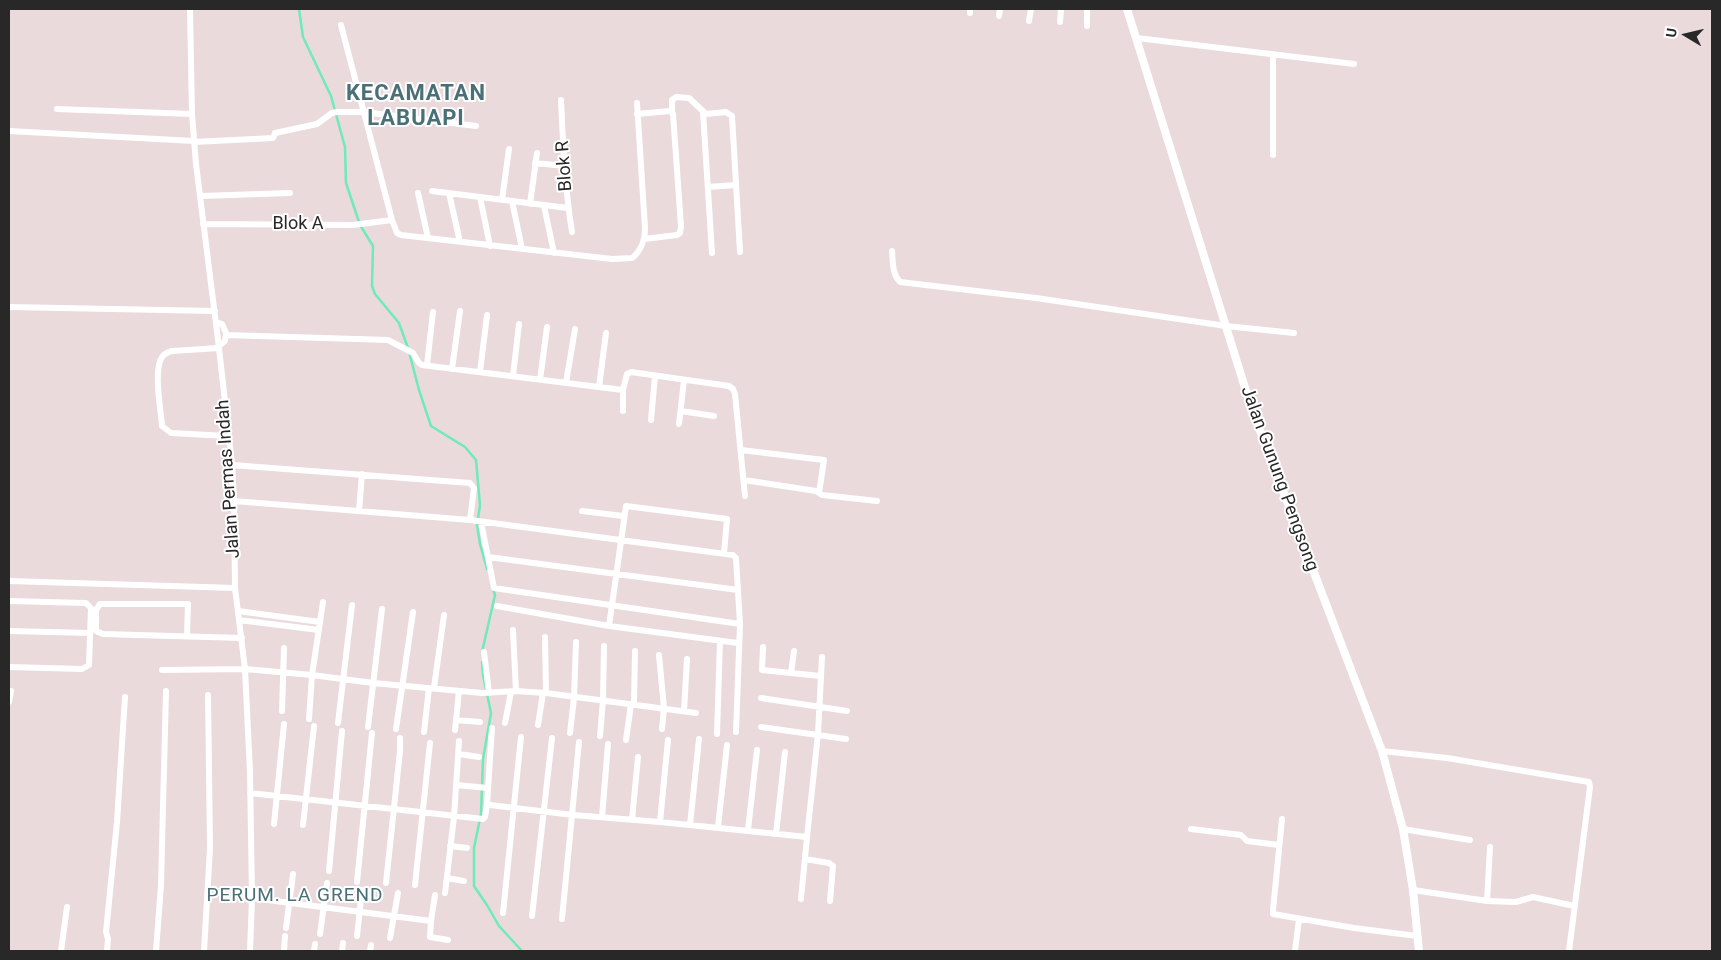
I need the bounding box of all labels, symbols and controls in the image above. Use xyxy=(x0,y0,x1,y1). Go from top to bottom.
north arrow xyxy=(1661,10,1711,60)
text: U xyxy=(1663,27,1680,38)
district label: KECAMATAN LABUAPI xyxy=(345,81,487,132)
street label: Blok R xyxy=(552,140,578,192)
street label: Blok A xyxy=(272,213,324,235)
street label: Jalan Gunung Pengsong xyxy=(1235,384,1323,574)
street label: Jalan Permas Indah xyxy=(213,399,245,559)
district label: PERUM. LA GREND xyxy=(205,885,385,907)

